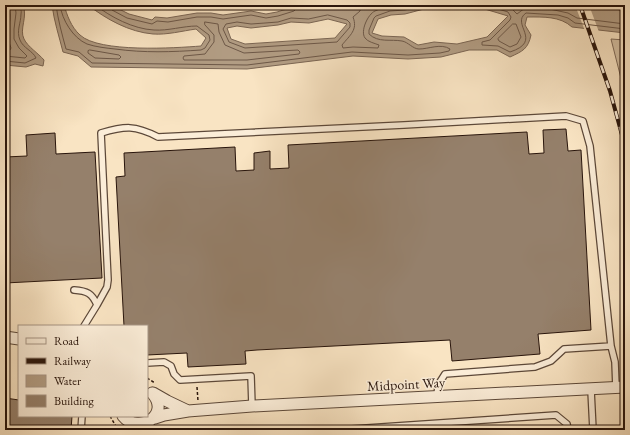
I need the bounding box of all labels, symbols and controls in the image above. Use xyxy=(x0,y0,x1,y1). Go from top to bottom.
legend xyxy=(18,325,148,417)
text: Road xyxy=(54,333,80,349)
text: Railway xyxy=(54,353,92,369)
text: Water xyxy=(54,373,81,389)
street label: Midpoint Way xyxy=(366,373,446,395)
text: Building xyxy=(54,393,95,409)

